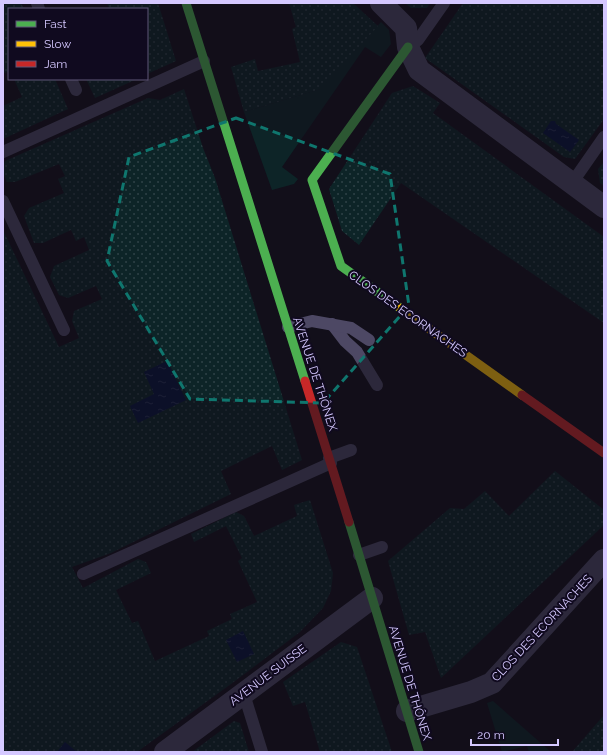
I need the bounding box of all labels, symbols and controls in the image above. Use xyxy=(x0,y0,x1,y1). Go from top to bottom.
legend xyxy=(8,8,148,80)
text: Fast xyxy=(44,17,67,31)
text: Slow xyxy=(44,37,71,51)
text: Jam xyxy=(44,57,67,71)
street label: CLOS DES ECORNACHES xyxy=(346,268,470,360)
street label: AVENUE DE THÔNEX xyxy=(290,315,340,433)
street label: CLOS DES ECORNACHES xyxy=(489,572,595,684)
street label: AVENUE DE THÔNEX xyxy=(386,624,434,743)
street label: AVENUE SUISSE xyxy=(227,641,309,709)
scale bar xyxy=(471,721,558,747)
text: 20 m xyxy=(477,728,505,742)

